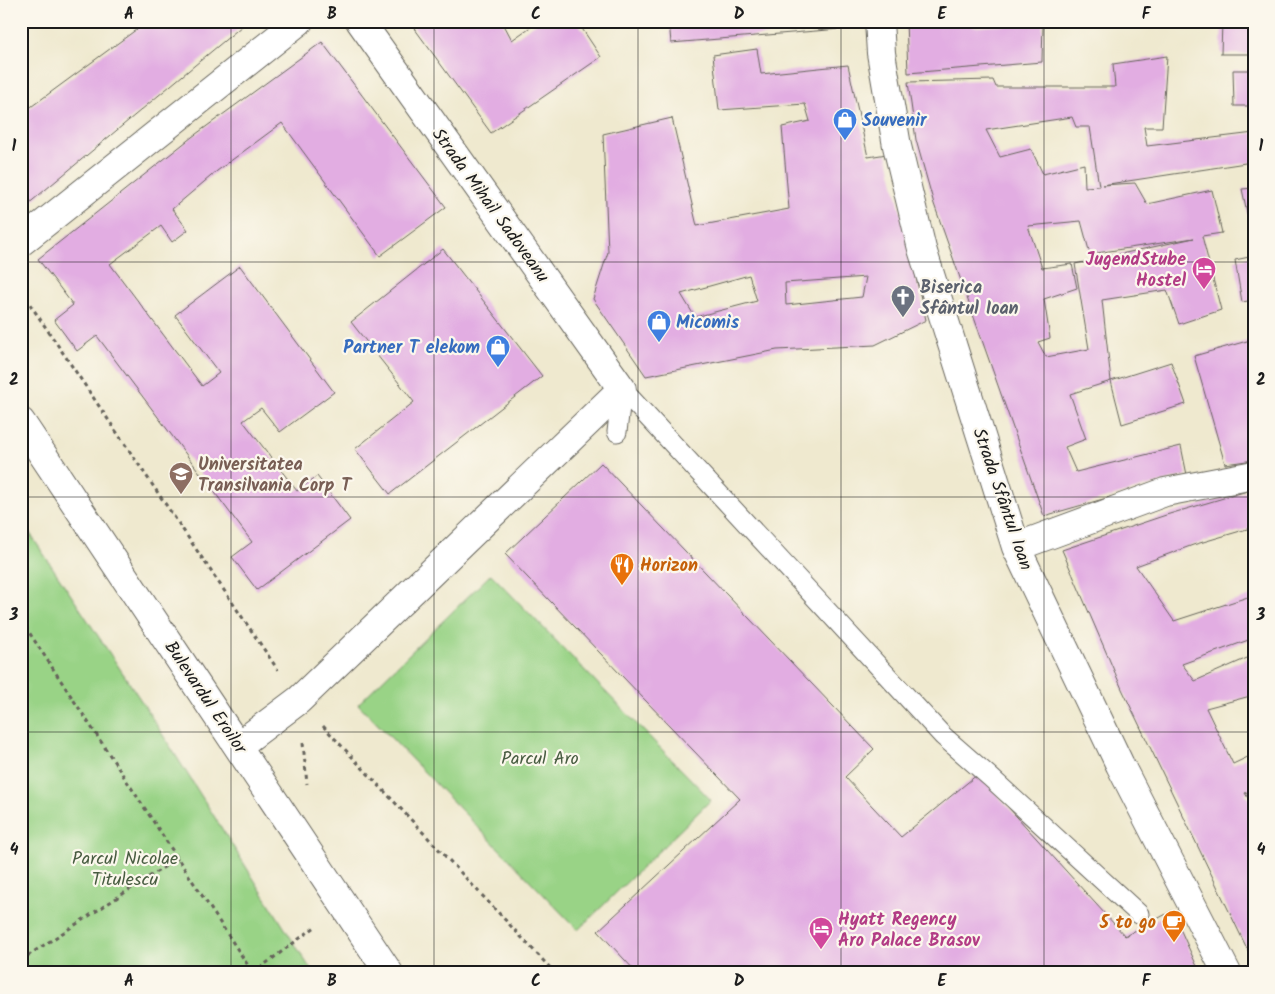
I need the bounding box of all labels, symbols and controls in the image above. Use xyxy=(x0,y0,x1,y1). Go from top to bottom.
text: A xyxy=(124,2,134,27)
text: B xyxy=(327,2,337,27)
text: C xyxy=(531,2,541,27)
text: D xyxy=(734,2,745,27)
text: E xyxy=(938,2,948,27)
text: F xyxy=(1142,2,1152,27)
shop icon: Souvenir xyxy=(832,107,858,141)
place label: Souvenir xyxy=(862,107,928,136)
street label: Strada Mihail Sadoveanu xyxy=(424,122,556,290)
text: 1 xyxy=(12,134,17,159)
text: 1 xyxy=(1259,134,1264,159)
place label: JugendStube Hostel xyxy=(1086,246,1186,296)
hotel icon: JugendStube Hostel xyxy=(1191,256,1217,290)
place label: Biserica Sfântul Ioan xyxy=(920,274,1019,324)
church icon: Biserica Sfântul Ioan xyxy=(890,284,916,318)
shop icon: Micomis xyxy=(646,309,672,343)
place label: Micomis xyxy=(676,309,740,338)
place label: Partner T elekom xyxy=(343,334,480,363)
shop icon: Partner T elekom xyxy=(485,334,511,368)
text: 2 xyxy=(9,368,19,393)
text: 2 xyxy=(1256,368,1266,393)
street label: Strada Sfântul Ioan xyxy=(964,424,1040,575)
place label: Universitatea Transilvania Corp T xyxy=(198,451,353,501)
school or university icon: Universitatea Transilvania Corp T xyxy=(168,461,194,495)
restaurant icon: Horizon xyxy=(609,552,635,586)
place label: Horizon xyxy=(640,552,698,581)
text: 3 xyxy=(9,603,19,628)
text: 3 xyxy=(1256,603,1266,628)
street label: Bulevardul Eroilor xyxy=(156,635,254,761)
park label: Parcul Aro xyxy=(501,745,579,774)
text: 4 xyxy=(10,838,19,863)
text: 4 xyxy=(1257,838,1266,863)
park label: Parcul Nicolae Titulescu xyxy=(72,845,178,895)
place label: Hyatt Regency Aro Palace Brasov xyxy=(838,906,981,956)
place label: 5 to go xyxy=(1099,909,1156,938)
cafe icon: 5 to go xyxy=(1161,909,1187,943)
hotel icon: Hyatt Regency Aro Palace Brasov xyxy=(808,916,834,950)
text: A xyxy=(124,969,134,994)
text: B xyxy=(327,969,337,994)
text: C xyxy=(531,969,541,994)
text: D xyxy=(734,969,745,994)
text: E xyxy=(938,969,948,994)
text: F xyxy=(1142,969,1152,994)

